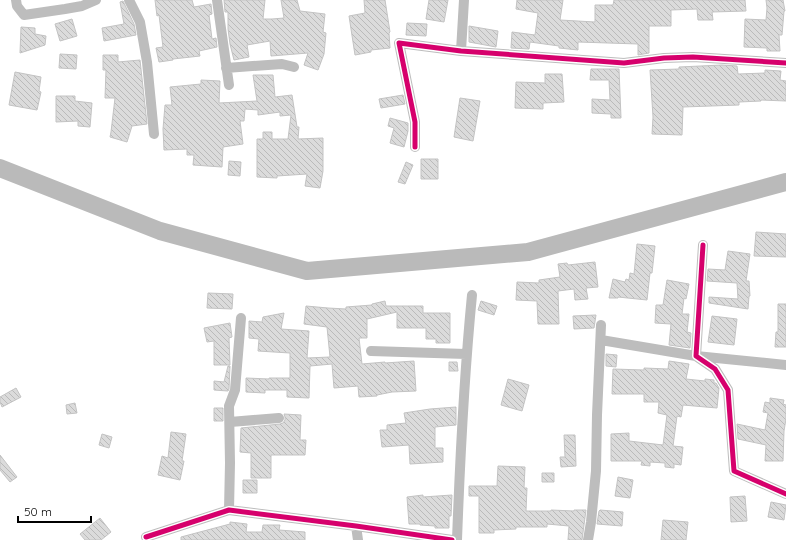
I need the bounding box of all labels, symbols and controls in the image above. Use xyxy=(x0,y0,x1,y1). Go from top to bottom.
scale bar xyxy=(18,498,91,524)
text: 50 m xyxy=(24,504,52,519)

